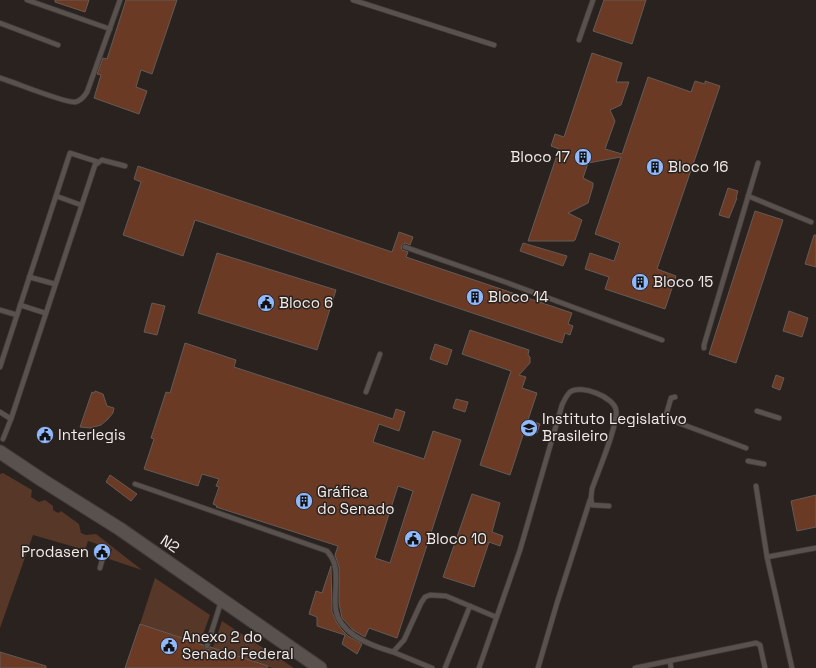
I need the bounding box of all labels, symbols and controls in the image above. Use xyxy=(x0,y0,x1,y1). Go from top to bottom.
place label: Bloco 17 xyxy=(510,147,570,166)
building icon: Bloco 17 xyxy=(573,147,593,167)
building icon: Bloco 16 xyxy=(645,157,665,177)
place label: Bloco 16 xyxy=(668,157,728,176)
building icon: Bloco 15 xyxy=(630,272,650,292)
place label: Bloco 15 xyxy=(653,272,713,291)
building icon: Bloco 14 xyxy=(465,287,485,307)
place label: Bloco 14 xyxy=(488,287,549,306)
public building icon: Bloco 6 xyxy=(256,293,276,313)
place label: Bloco 6 xyxy=(279,293,333,312)
place label: Instituto Legislativo Brasileiro xyxy=(542,409,687,445)
school or university icon: Instituto Legislativo Brasileiro xyxy=(519,418,539,438)
public building icon: Interlegis xyxy=(35,425,55,445)
place label: Interlegis xyxy=(58,425,126,444)
place label: Gráfica do Senado xyxy=(317,482,394,518)
building icon: Gráfica do Senado xyxy=(294,491,314,511)
public building icon: Bloco 10 xyxy=(403,529,423,549)
place label: Bloco 10 xyxy=(426,529,487,548)
street label: N2 xyxy=(157,530,184,557)
place label: Prodasen xyxy=(21,542,89,561)
public building icon: Prodasen xyxy=(92,542,112,562)
place label: Anexo 2 do Senado Federal xyxy=(182,627,294,663)
public building icon: Anexo 2 do Senado Federal xyxy=(159,636,179,656)

